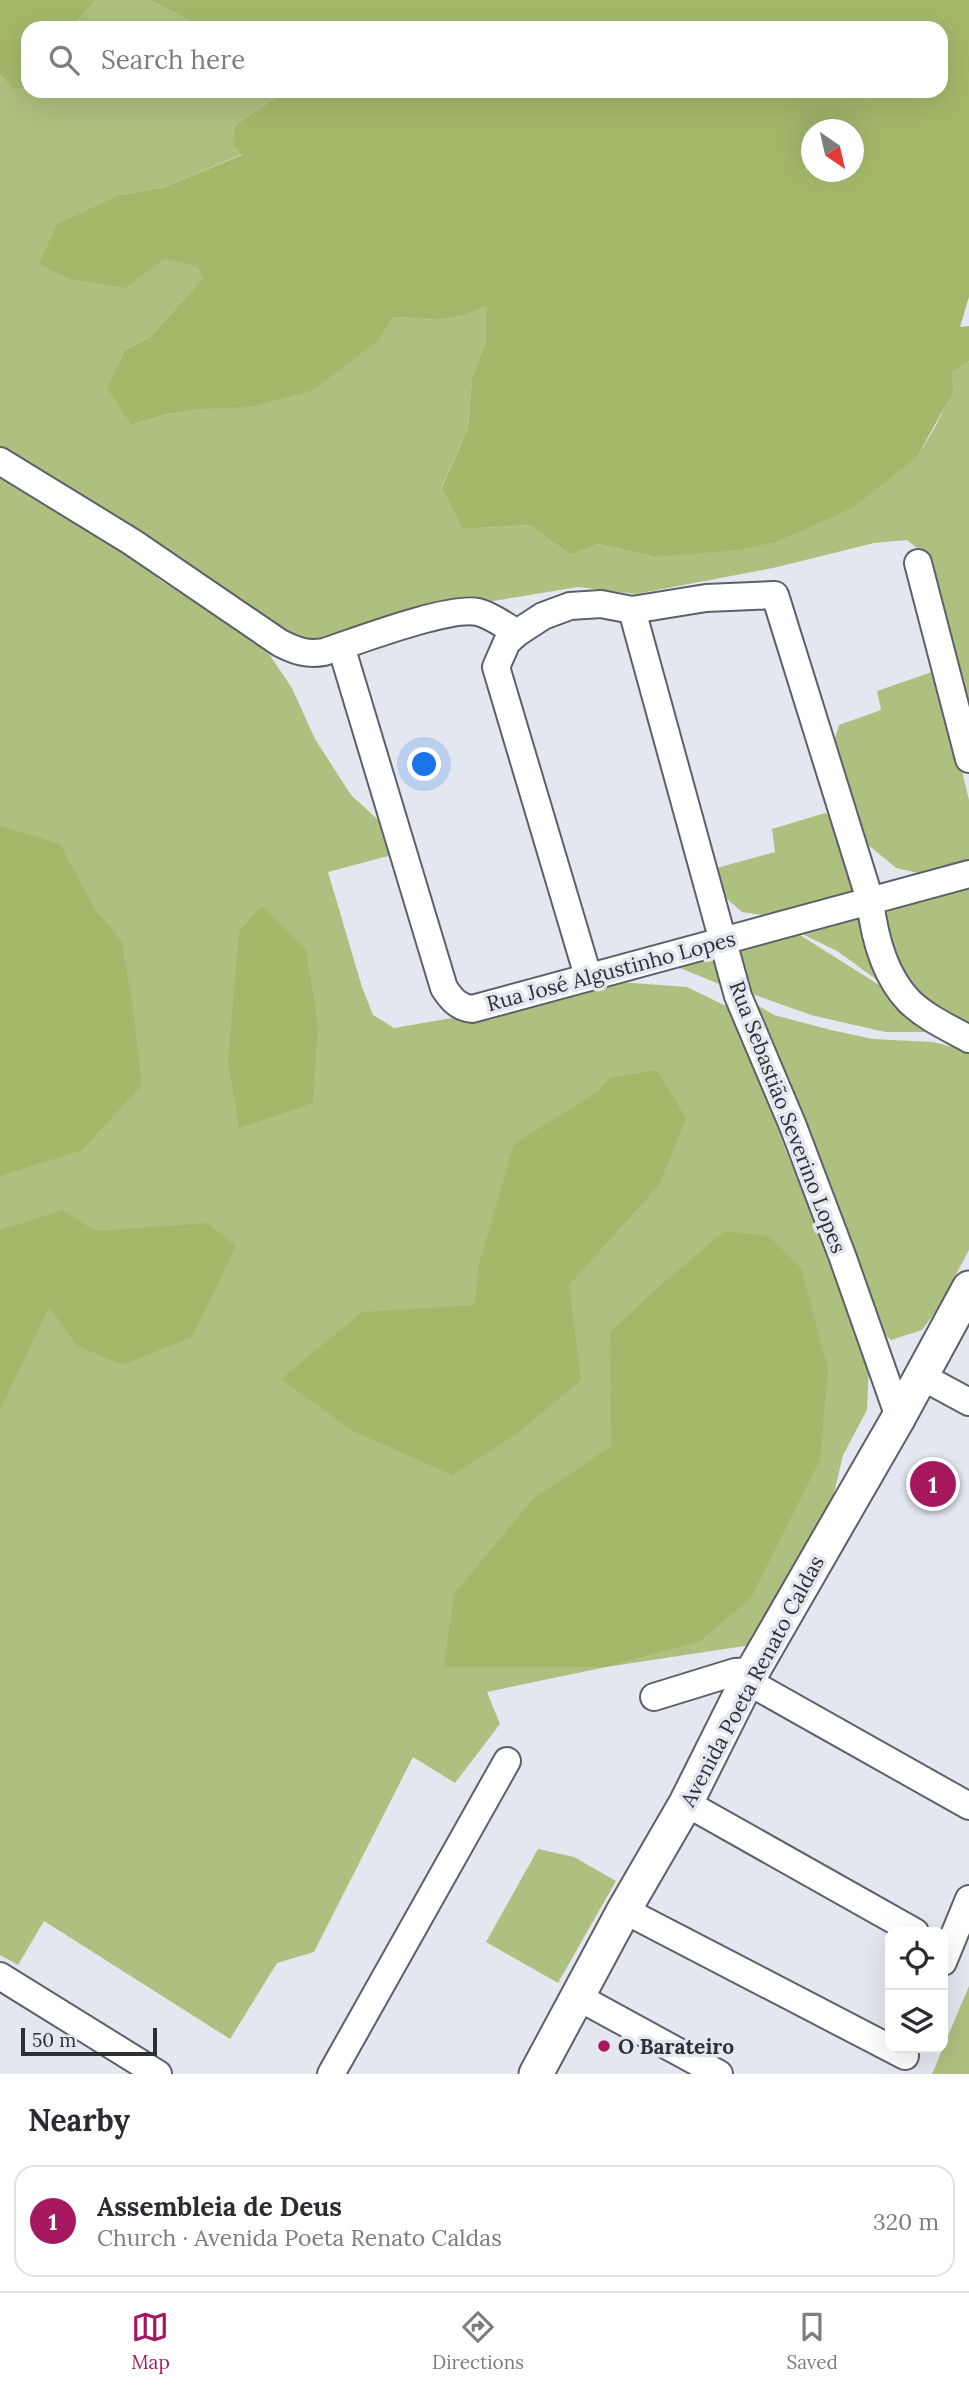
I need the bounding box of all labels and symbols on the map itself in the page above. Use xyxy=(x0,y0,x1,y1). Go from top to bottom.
north arrow xyxy=(801,119,864,182)
your location xyxy=(407,747,441,781)
street label: Rua José Algustinho Lopes xyxy=(484,925,738,1017)
street label: Rua Sebastião Severino Lopes xyxy=(724,977,852,1257)
pin: 1 xyxy=(910,1458,956,1510)
street label: Avenida Poeta Renato Caldas xyxy=(674,1551,830,1812)
scale bar xyxy=(21,2025,158,2057)
place label: O Barateiro xyxy=(618,2033,734,2060)
marker: O Barateiro xyxy=(596,2038,612,2054)

